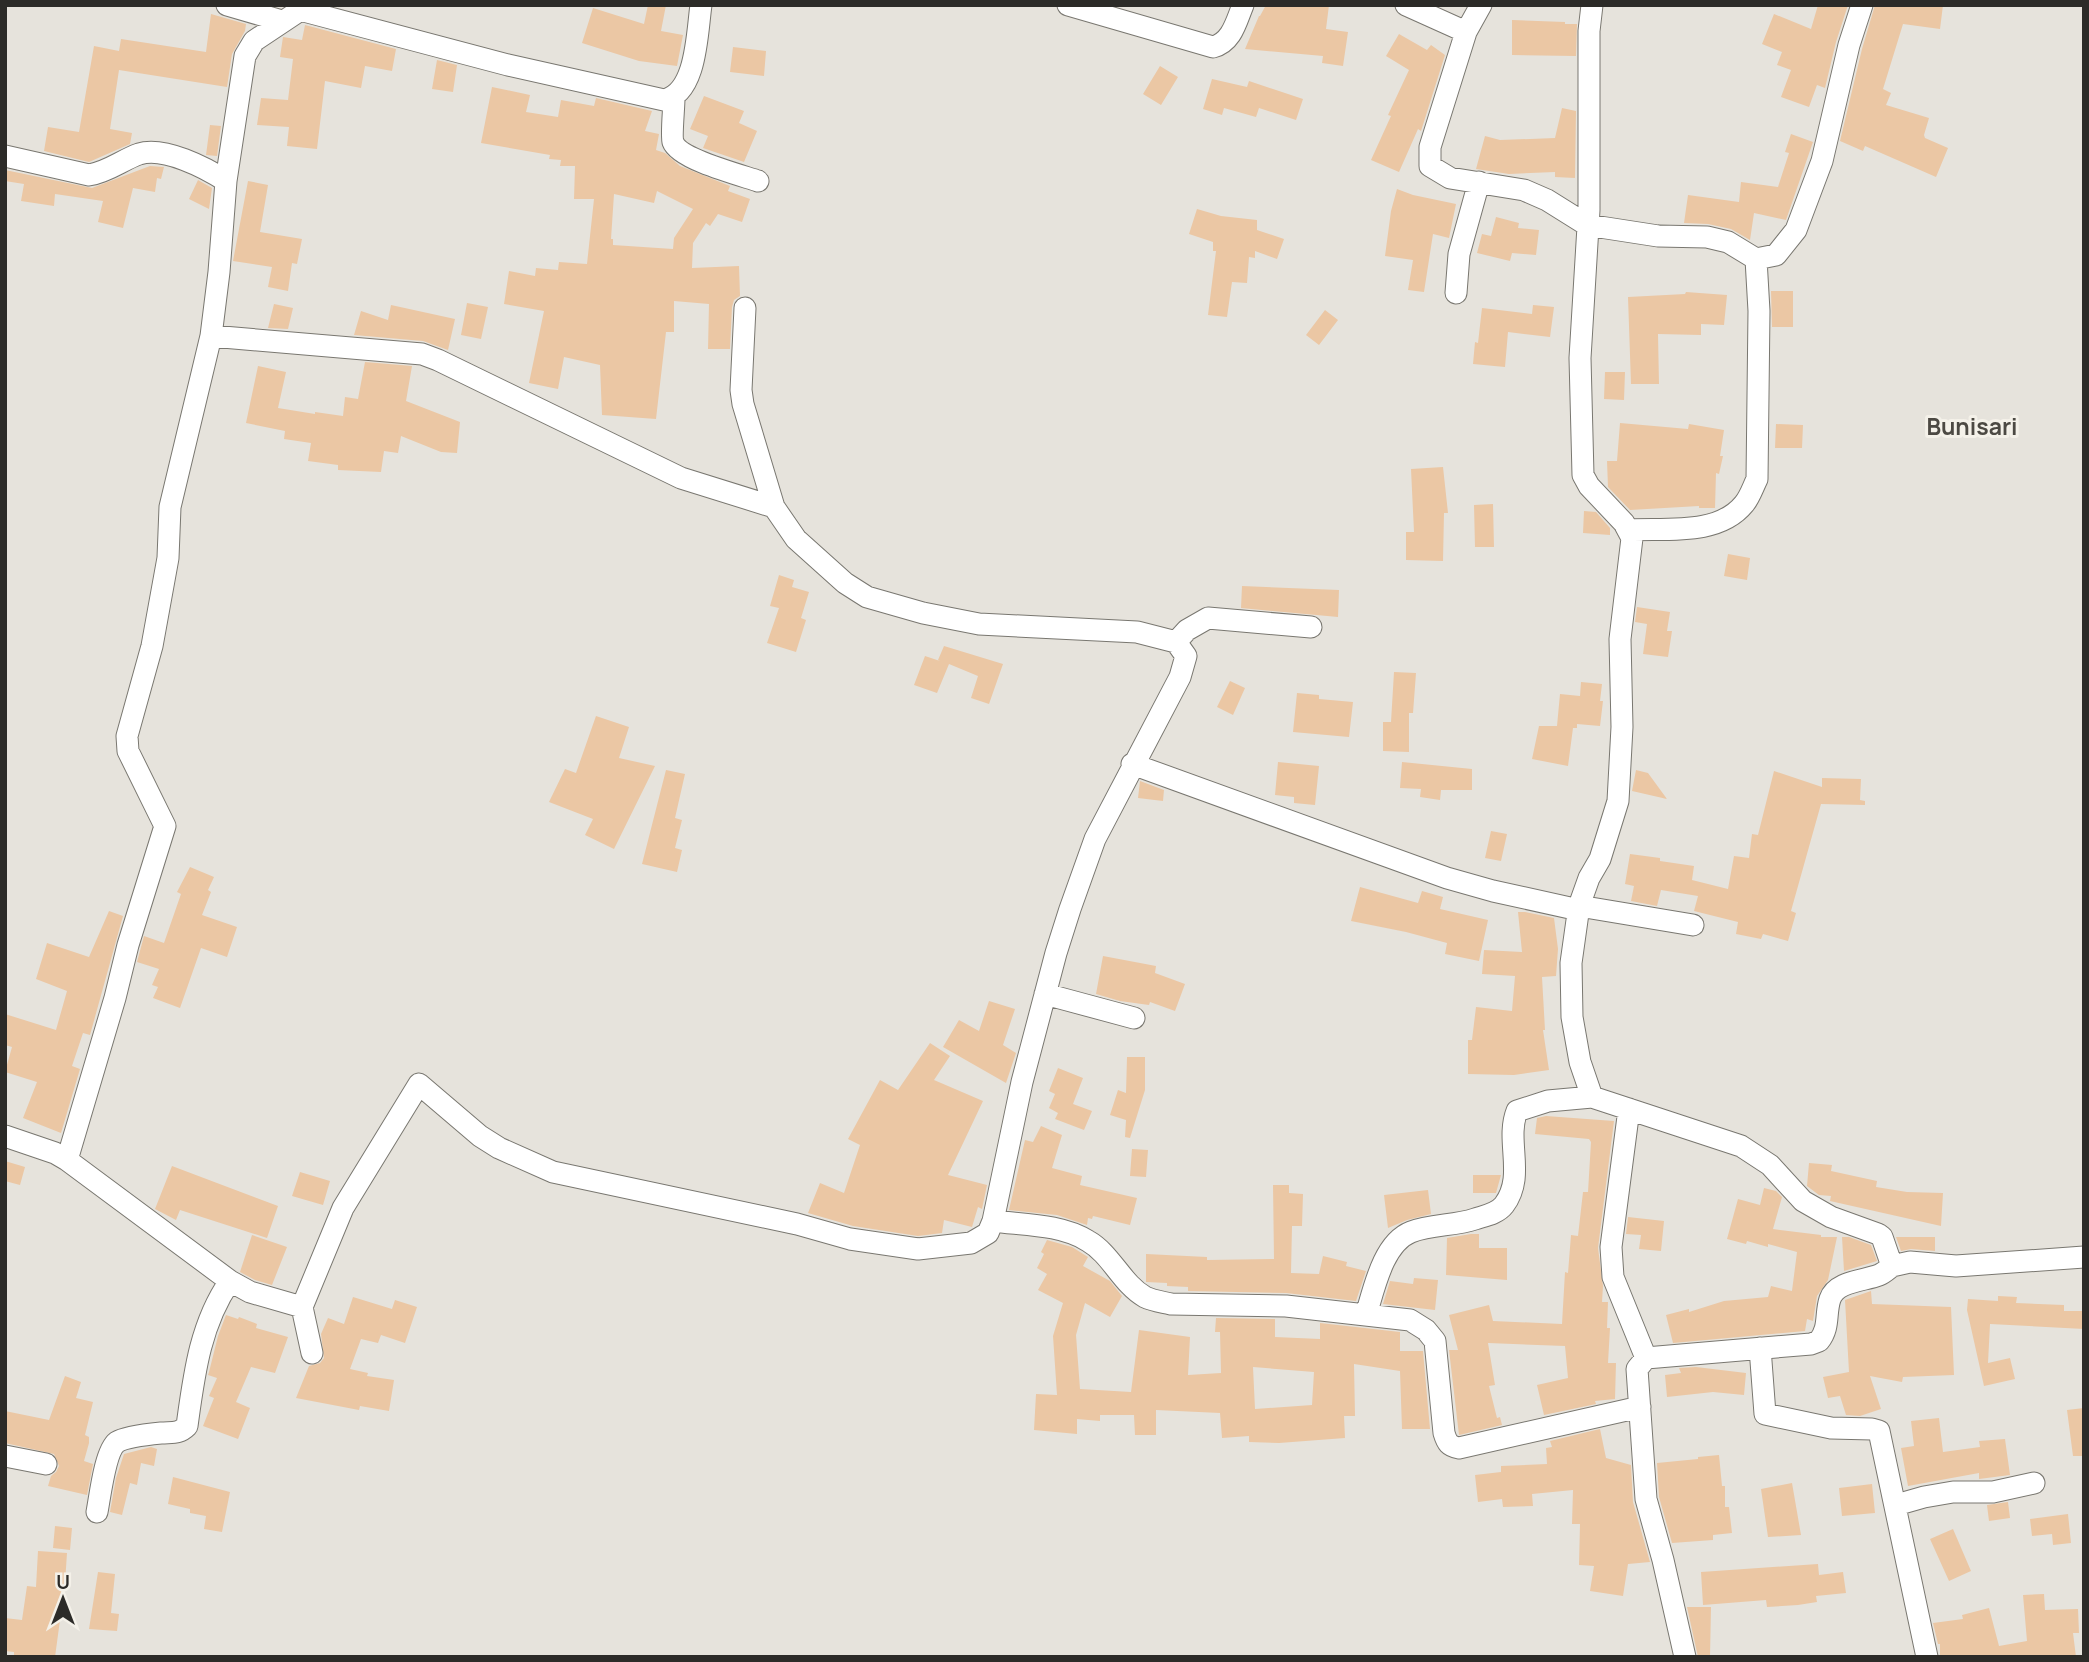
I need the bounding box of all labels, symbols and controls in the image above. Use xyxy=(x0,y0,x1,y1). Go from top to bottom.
district label: Bunisari xyxy=(1926,410,2018,442)
north arrow xyxy=(28,1564,98,1634)
text: U xyxy=(56,1569,70,1595)

